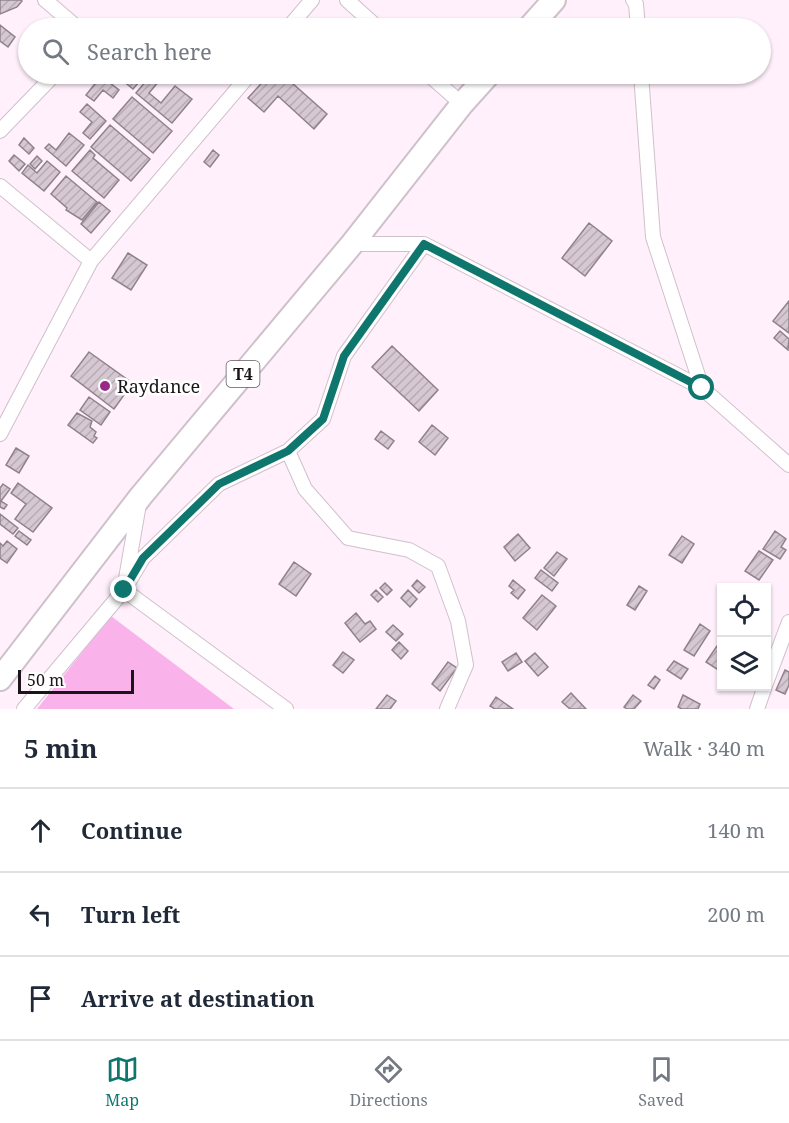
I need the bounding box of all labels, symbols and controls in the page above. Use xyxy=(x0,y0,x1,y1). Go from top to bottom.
search box xyxy=(18,18,771,84)
icon: search xyxy=(39,35,72,68)
text: Search here xyxy=(87,36,212,66)
road number: T4 xyxy=(226,361,260,387)
place label: Raydance xyxy=(117,374,200,398)
route start xyxy=(688,374,714,400)
marker: Raydance xyxy=(98,379,112,393)
route end xyxy=(110,576,136,602)
map controls xyxy=(717,583,771,691)
button: locate xyxy=(717,583,771,637)
button: layers xyxy=(717,637,771,691)
scale bar xyxy=(18,667,134,694)
text: 50 m xyxy=(27,669,64,691)
text: 5 min xyxy=(24,730,98,766)
text: Walk · 340 m xyxy=(643,735,765,762)
icon: ahead xyxy=(24,814,57,847)
text: Continue xyxy=(81,815,183,845)
text: 140 m xyxy=(707,817,765,844)
icon: left xyxy=(24,898,57,931)
text: Turn left xyxy=(81,899,180,929)
text: 200 m xyxy=(707,901,765,928)
icon: arrive xyxy=(24,982,57,1015)
text: Arrive at destination xyxy=(81,983,315,1013)
tab: Map xyxy=(105,1053,139,1111)
tab: Directions xyxy=(350,1053,428,1111)
tab: Saved xyxy=(638,1053,684,1111)

